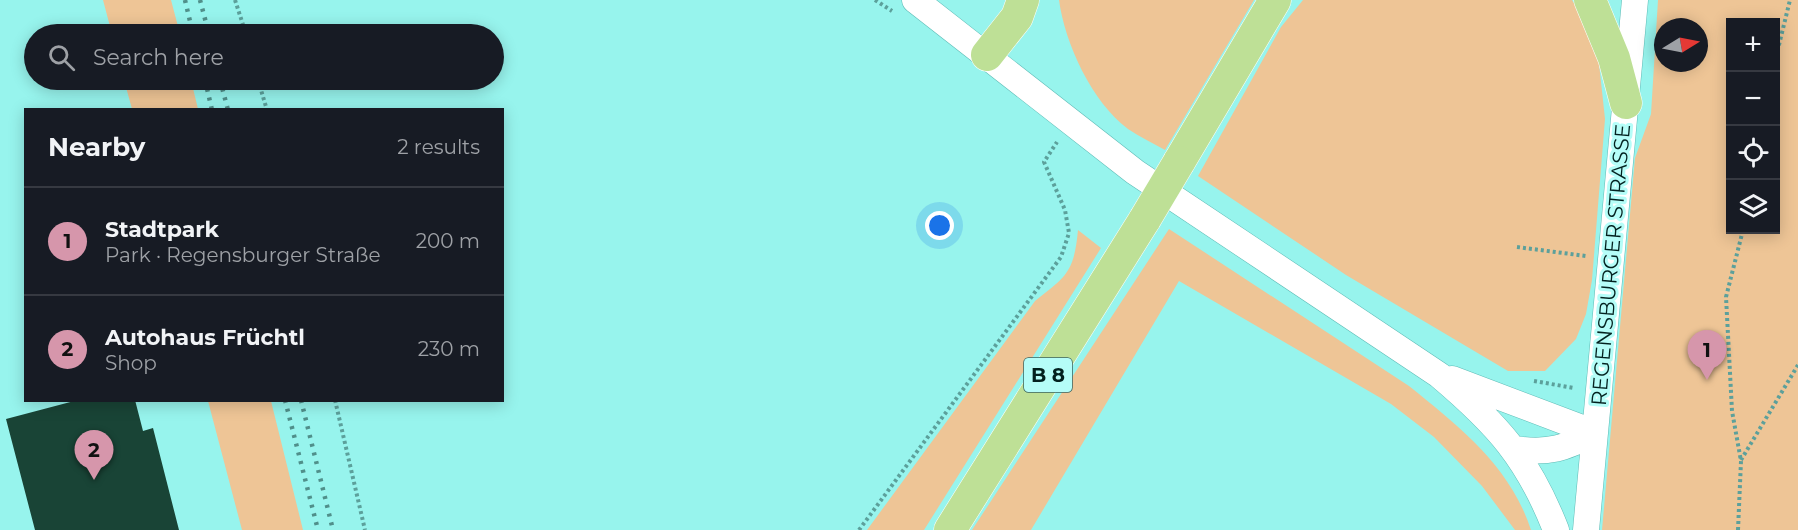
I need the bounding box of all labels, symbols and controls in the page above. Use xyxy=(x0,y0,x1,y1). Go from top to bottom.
north arrow xyxy=(1654,18,1708,72)
map controls xyxy=(1726,18,1780,234)
button: + xyxy=(1726,18,1780,72)
search box xyxy=(24,24,504,90)
icon: search xyxy=(45,41,78,74)
text: Search here xyxy=(93,44,224,71)
button: − xyxy=(1726,72,1780,126)
street label: REGENSBURGER STRASSE xyxy=(1586,123,1635,407)
button: locate xyxy=(1726,126,1780,180)
text: Nearby xyxy=(48,131,145,163)
text: 2 results xyxy=(397,135,480,159)
button: layers xyxy=(1726,180,1780,234)
your location xyxy=(925,211,954,240)
text: Stadtpark xyxy=(105,216,219,243)
text: 1 xyxy=(64,229,71,253)
text: 200 m xyxy=(416,229,480,253)
text: Park · Regensburger Straße xyxy=(105,243,380,267)
text: Autohaus Früchtl xyxy=(105,324,305,351)
pin: 1 xyxy=(1688,330,1726,380)
text: 2 xyxy=(62,337,73,361)
text: 230 m xyxy=(418,337,480,361)
text: Shop xyxy=(105,351,157,375)
road number: B 8 xyxy=(1024,358,1072,392)
pin: 2 xyxy=(74,430,113,480)

